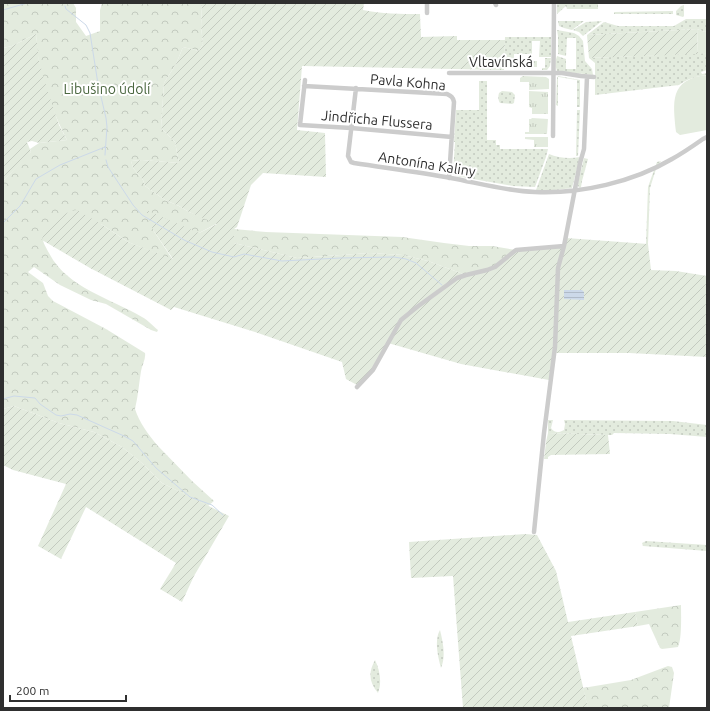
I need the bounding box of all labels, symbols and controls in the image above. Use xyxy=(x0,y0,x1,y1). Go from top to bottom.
street label: Vltavínská xyxy=(469,54,533,70)
street label: Pavla Kohna xyxy=(369,71,447,93)
park label: Libušino údolí xyxy=(63,81,151,97)
street label: Jindřicha Flussera xyxy=(321,107,433,133)
street label: Antonína Kaliny xyxy=(377,148,477,180)
scale bar xyxy=(10,677,126,703)
text: 200 m xyxy=(16,684,49,697)

